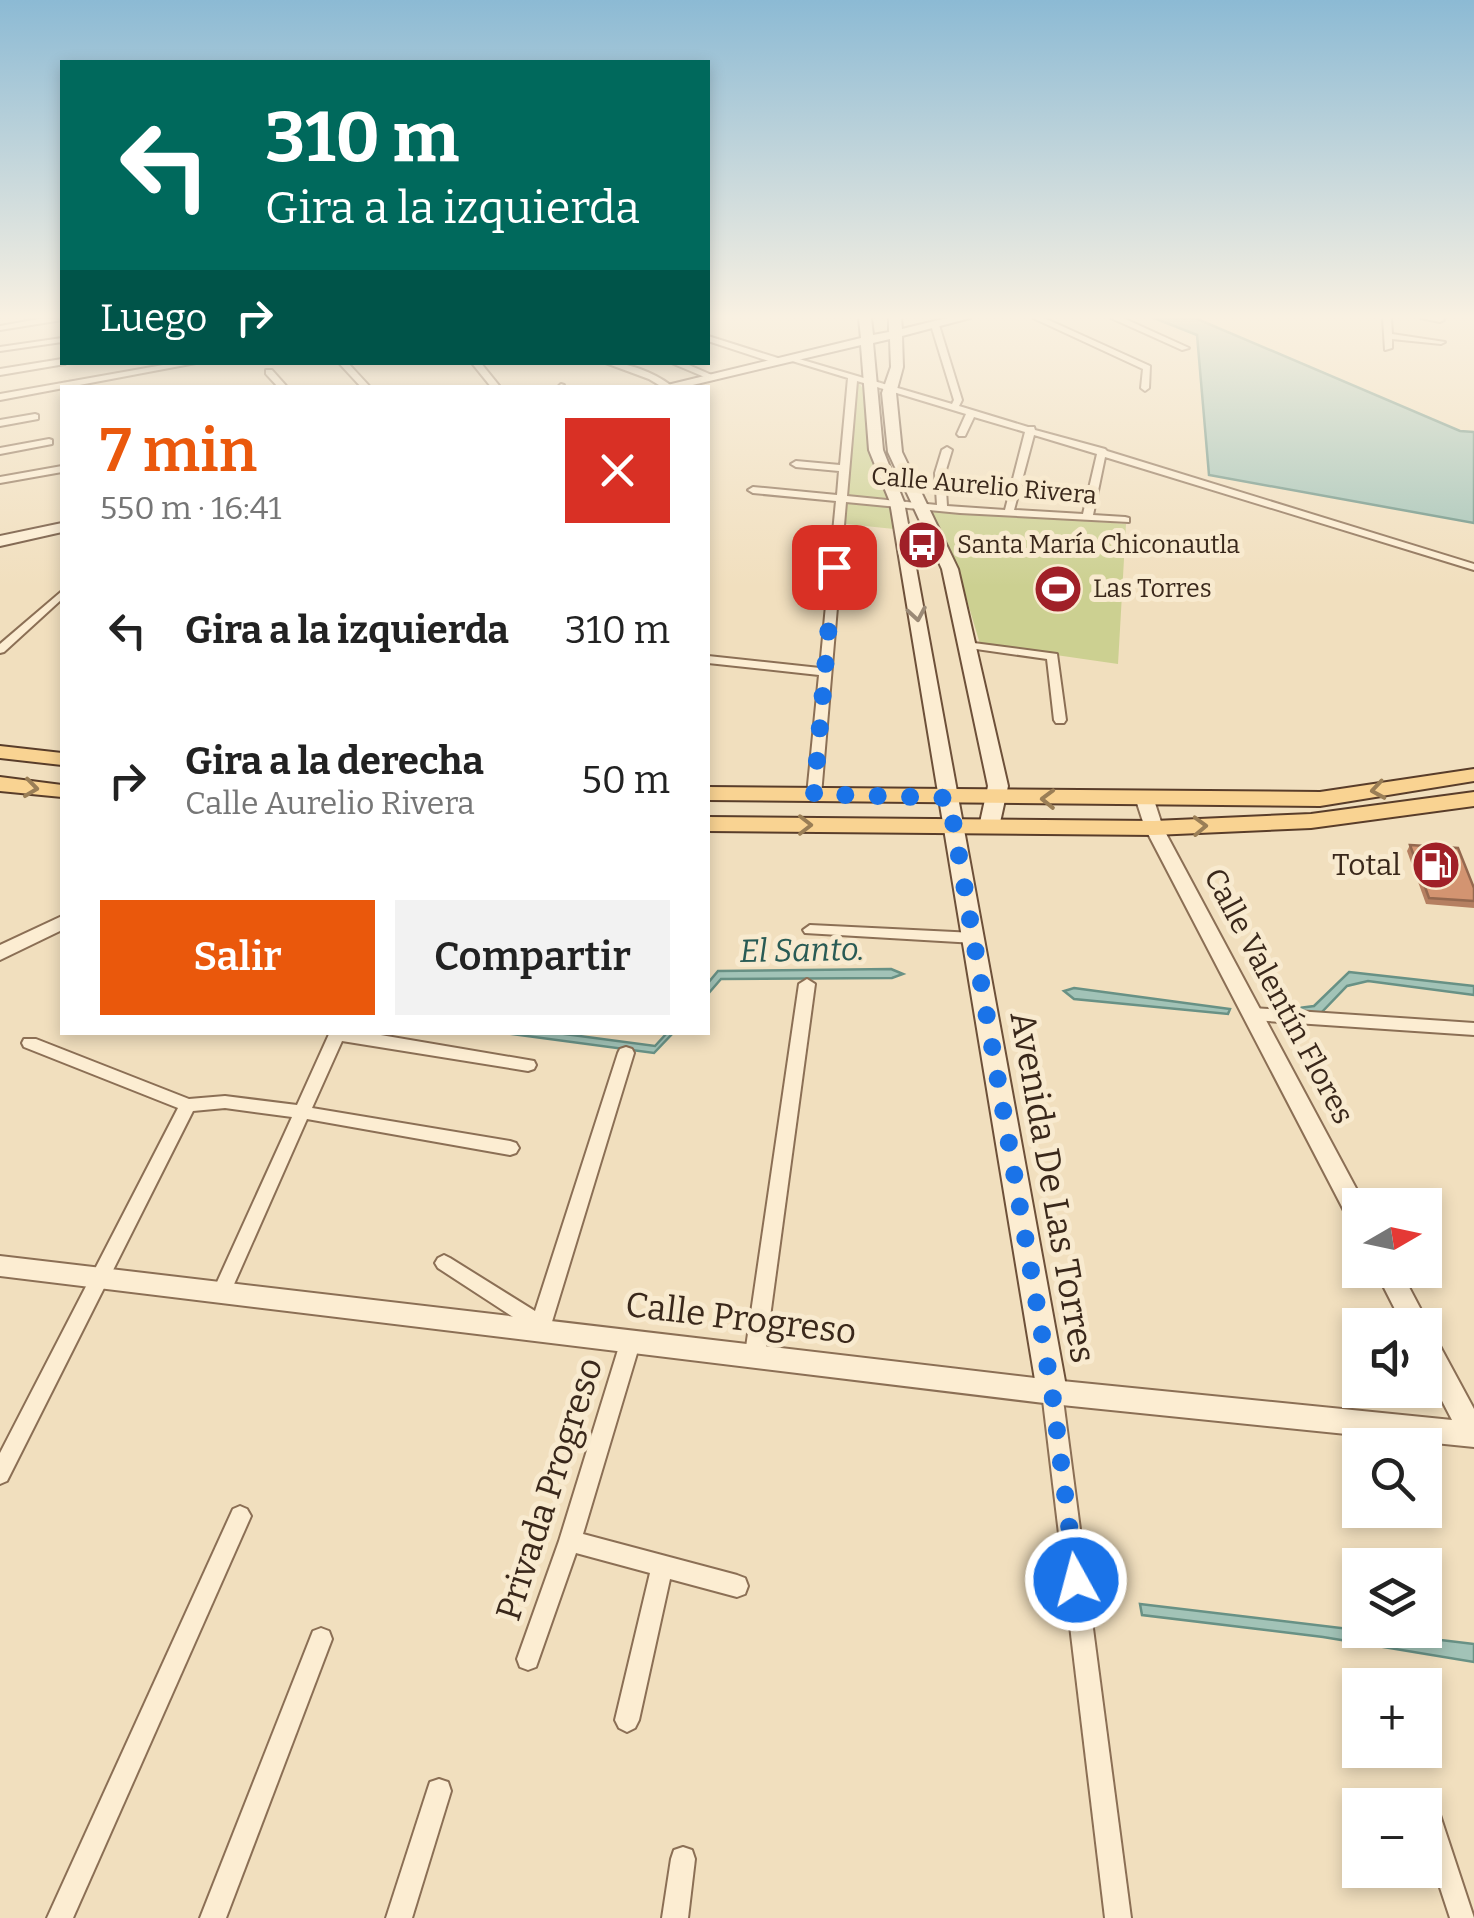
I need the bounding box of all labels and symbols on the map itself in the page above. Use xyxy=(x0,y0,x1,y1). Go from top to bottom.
street label: Calle Aurelio Rivera xyxy=(870,461,1098,511)
bus stop icon: Santa María Chiconautla xyxy=(896,519,948,571)
pin xyxy=(792,525,877,610)
place label: Santa María Chiconautla xyxy=(957,530,1240,560)
sports icon: Las Torres xyxy=(1032,563,1084,615)
place label: Las Torres xyxy=(1093,574,1212,604)
one-way arrow xyxy=(906,605,927,622)
one-way arrow xyxy=(23,776,40,797)
one-way arrow xyxy=(1369,779,1386,800)
one-way arrow xyxy=(1039,788,1054,810)
one-way arrow xyxy=(798,814,813,836)
one-way arrow xyxy=(1192,816,1208,837)
fuel station icon: Total xyxy=(1410,839,1462,891)
place label: Total xyxy=(1332,847,1401,883)
street label: Calle Valentín Flores xyxy=(1196,862,1362,1130)
water label: El Santo. xyxy=(739,930,865,970)
street label: Avenida De Las Torres xyxy=(1001,1008,1105,1366)
north arrow xyxy=(1342,1188,1442,1288)
street label: Calle Progreso xyxy=(623,1283,859,1353)
street label: Privada Progreso xyxy=(487,1352,611,1626)
position arrow xyxy=(1024,1528,1128,1632)

